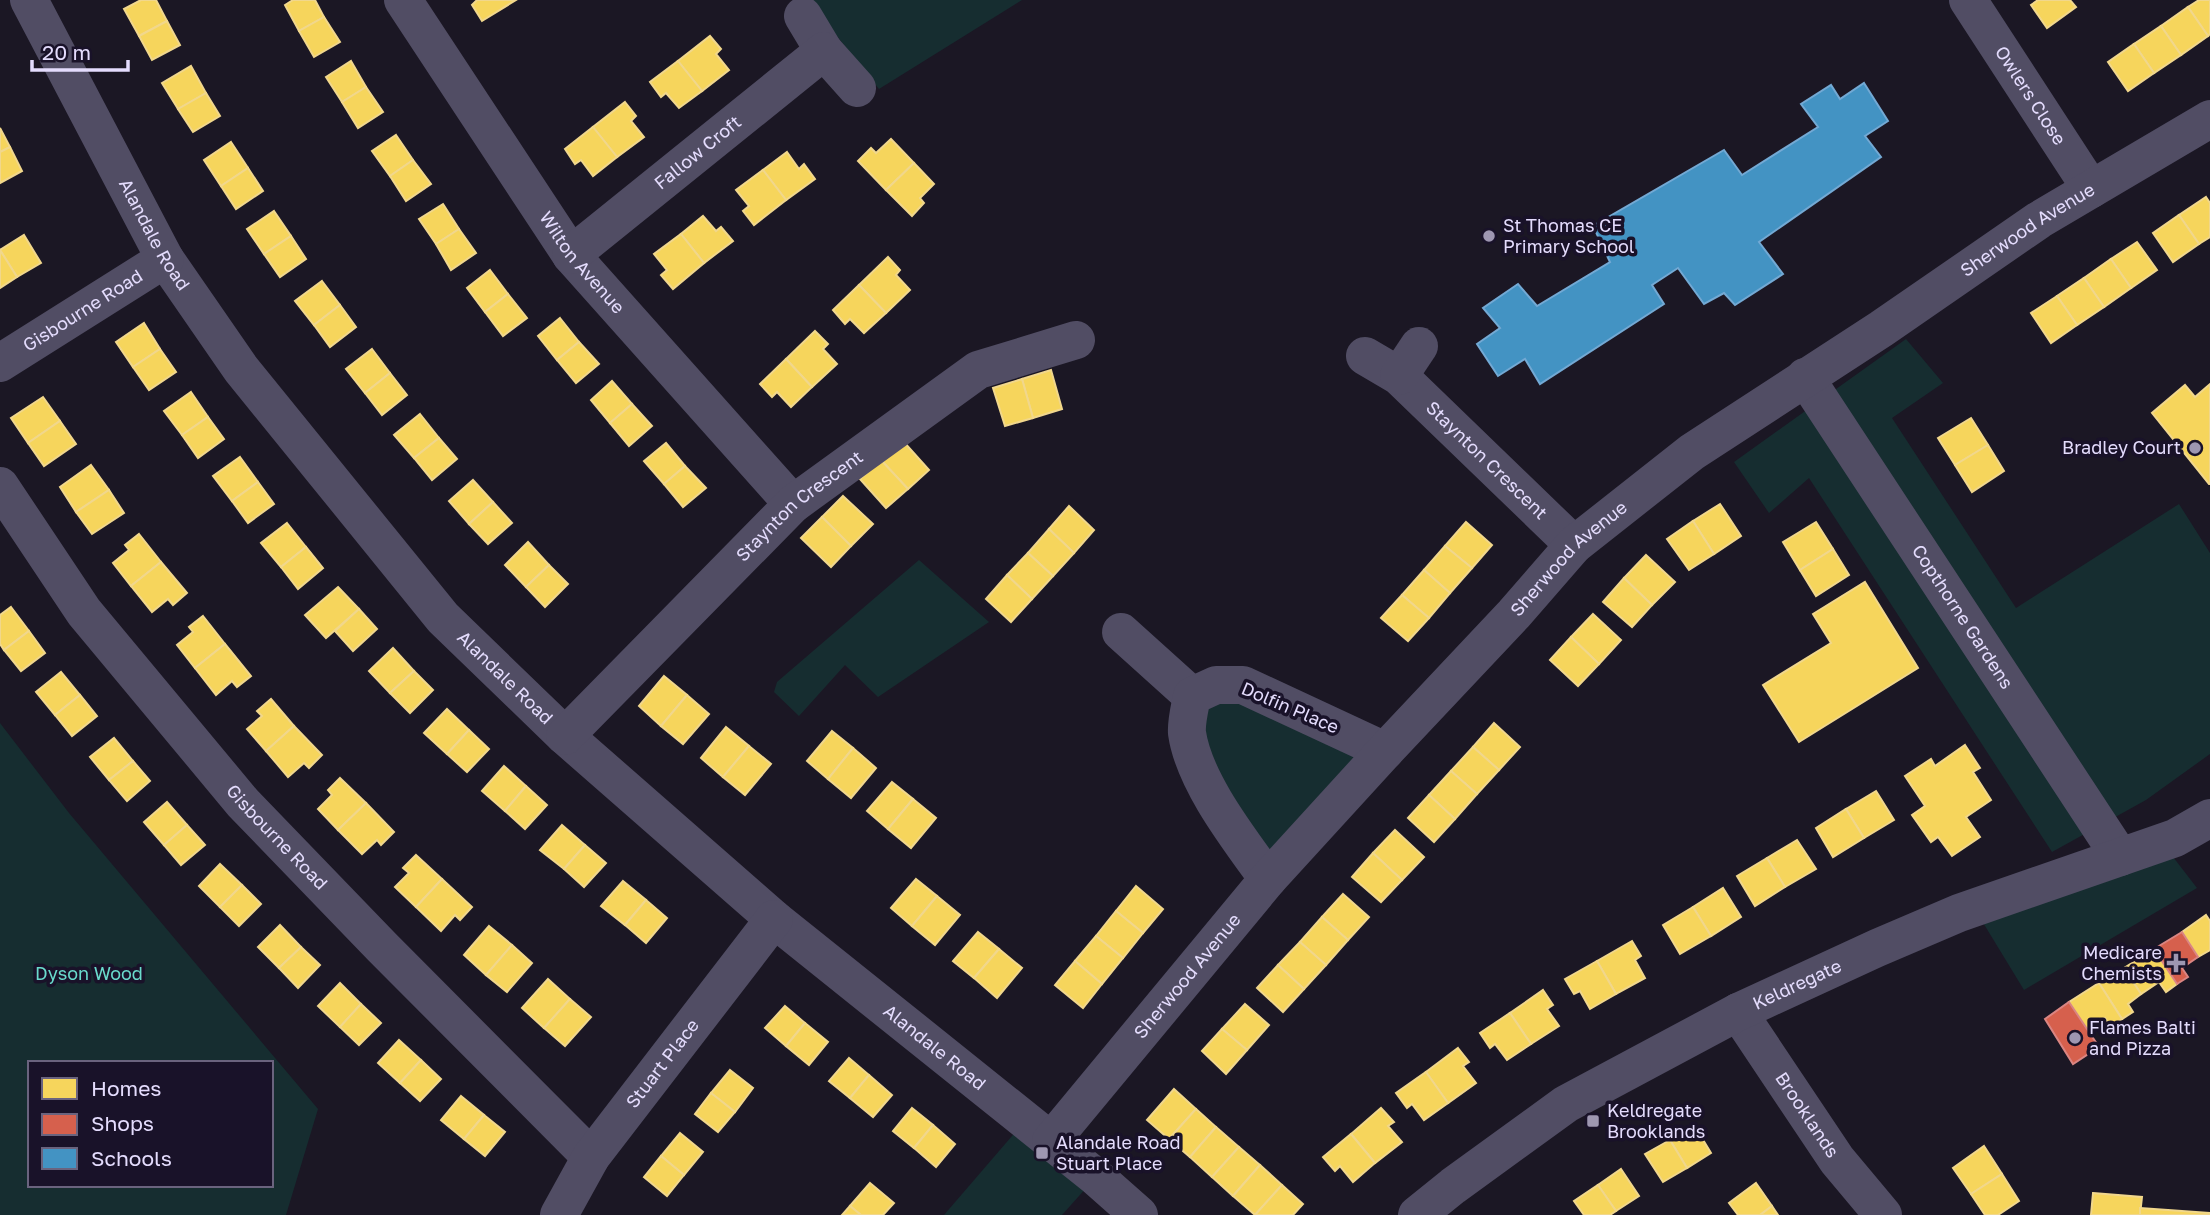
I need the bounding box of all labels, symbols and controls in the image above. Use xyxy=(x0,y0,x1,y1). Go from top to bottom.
scale bar xyxy=(32,28,128,72)
text: 20 m xyxy=(42,39,91,65)
street label: Owlers Close xyxy=(1991,41,2071,149)
street label: Fallow Croft xyxy=(649,110,745,194)
street label: Alandale Road xyxy=(115,175,195,294)
street label: Sherwood Avenue xyxy=(1956,178,2098,281)
street label: Wilton Avenue xyxy=(535,207,630,318)
place label: St Thomas CE Primary School xyxy=(1503,214,1635,257)
marker: St Thomas CE Primary School xyxy=(1481,228,1497,244)
street label: Gisbourne Road xyxy=(19,264,146,356)
street label: Staynton Crescent xyxy=(1422,396,1552,523)
place label: Bradley Court xyxy=(2062,436,2181,458)
marker: Bradley Court xyxy=(2187,440,2203,456)
street label: Staynton Crescent xyxy=(731,445,867,565)
street label: Sherwood Avenue xyxy=(1505,496,1631,620)
street label: Copthorne Gardens xyxy=(1908,540,2019,693)
street label: Alandale Road xyxy=(453,626,558,728)
street label: Dolfin Place xyxy=(1238,677,1342,737)
street label: Gisbourne Road xyxy=(222,780,333,894)
street label: Sherwood Avenue xyxy=(1129,909,1245,1043)
place label: Medicare Chemists xyxy=(2081,941,2162,984)
street label: Keldregate xyxy=(1749,954,1845,1014)
marker: Medicare Chemists xyxy=(2168,955,2184,971)
park label: Dyson Wood xyxy=(35,962,143,984)
street label: Alandale Road xyxy=(880,999,991,1094)
street label: Stuart Place xyxy=(621,1014,703,1112)
place label: Flames Balti and Pizza xyxy=(2089,1016,2196,1059)
marker: Flames Balti and Pizza xyxy=(2067,1030,2083,1046)
legend xyxy=(28,1061,273,1187)
street label: Brooklands xyxy=(1771,1068,1844,1161)
text: Homes xyxy=(91,1075,161,1101)
place label: Keldregate Brooklands xyxy=(1607,1099,1705,1142)
text: Shops xyxy=(91,1110,154,1136)
marker: Keldregate Brooklands xyxy=(1585,1113,1601,1129)
place label: Alandale Road Stuart Place xyxy=(1056,1131,1181,1174)
text: Schools xyxy=(91,1145,172,1171)
marker: Alandale Road Stuart Place xyxy=(1034,1145,1050,1161)

